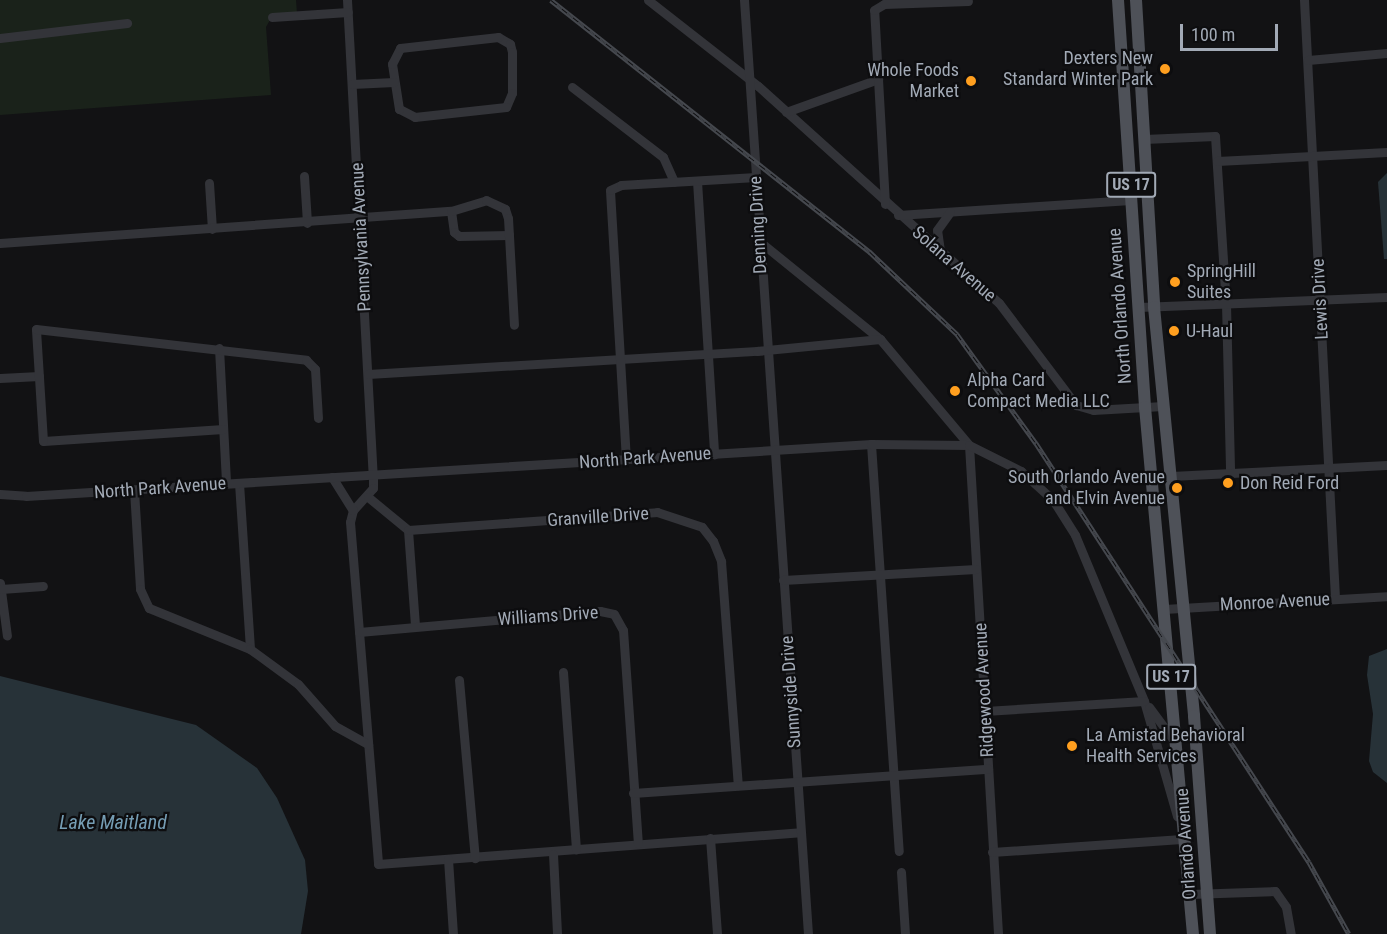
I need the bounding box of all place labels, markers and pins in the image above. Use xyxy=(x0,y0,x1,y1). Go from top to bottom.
place label: Dexters New Standard Winter Park xyxy=(1003,48,1153,90)
place label: Whole Foods Market xyxy=(867,60,959,103)
marker: Dexters New Standard Winter Park xyxy=(1158,62,1172,76)
marker: Whole Foods Market xyxy=(964,74,978,88)
place label: SpringHill Suites xyxy=(1187,261,1256,304)
marker: SpringHill Suites xyxy=(1168,275,1182,289)
place label: U-Haul xyxy=(1186,320,1233,342)
marker: U-Haul xyxy=(1167,324,1181,338)
place label: Alpha Card Compact Media LLC xyxy=(967,370,1110,412)
marker: Alpha Card Compact Media LLC xyxy=(948,384,962,398)
place label: South Orlando Avenue and Elvin Avenue xyxy=(1008,467,1165,510)
place label: Don Reid Ford xyxy=(1240,472,1339,494)
marker: Don Reid Ford xyxy=(1221,476,1235,490)
marker: South Orlando Avenue and Elvin Avenue xyxy=(1170,481,1184,495)
place label: La Amistad Behavioral Health Services xyxy=(1086,725,1245,768)
marker: La Amistad Behavioral Health Services xyxy=(1063,737,1081,755)

